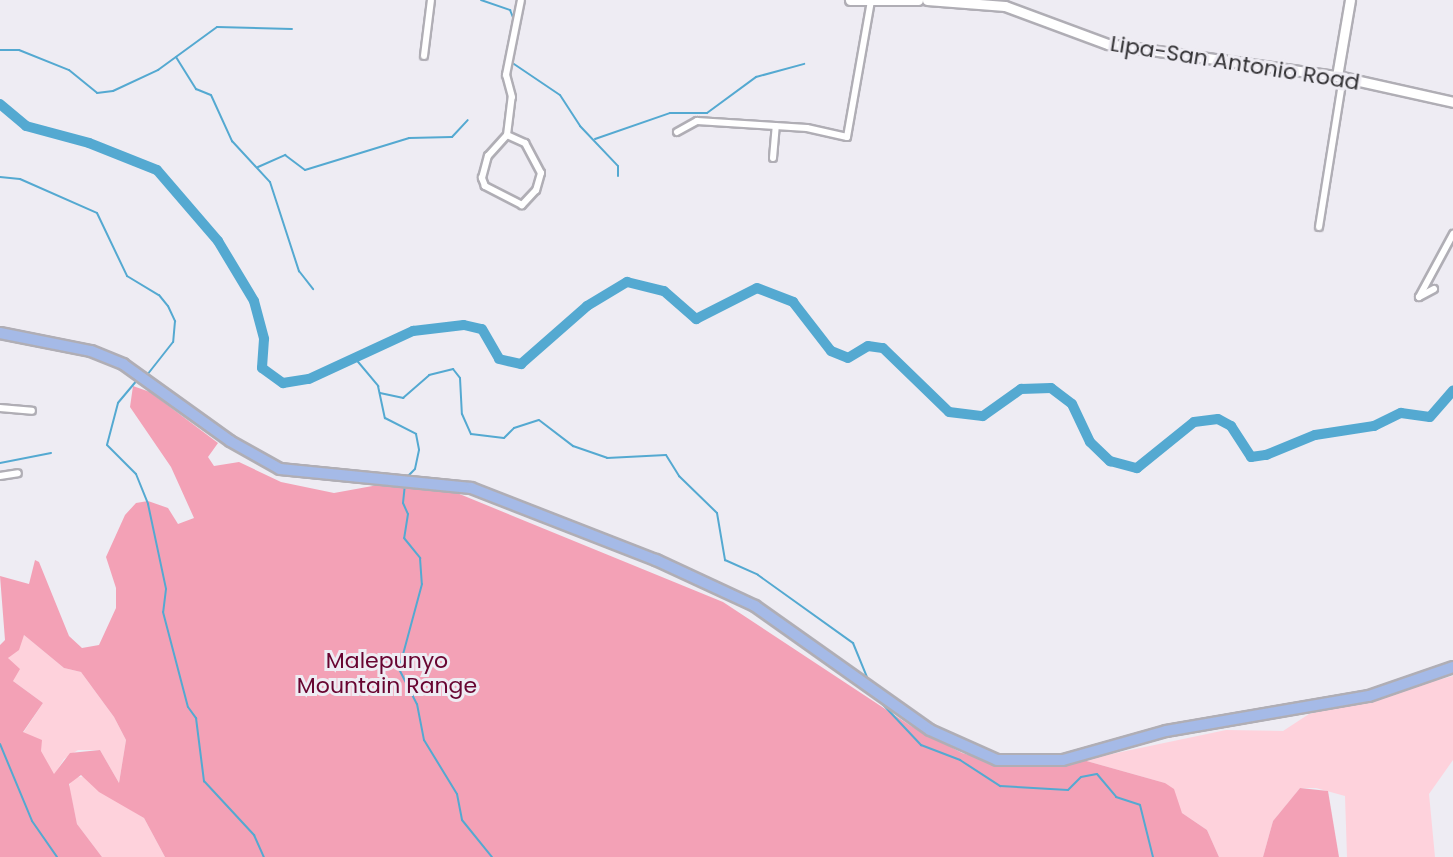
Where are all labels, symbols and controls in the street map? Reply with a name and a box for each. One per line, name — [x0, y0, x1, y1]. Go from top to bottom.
street label: Lipa-San Antonio Road — [1108, 30, 1362, 96]
park label: Malepunyo Mountain Range — [297, 647, 477, 698]

